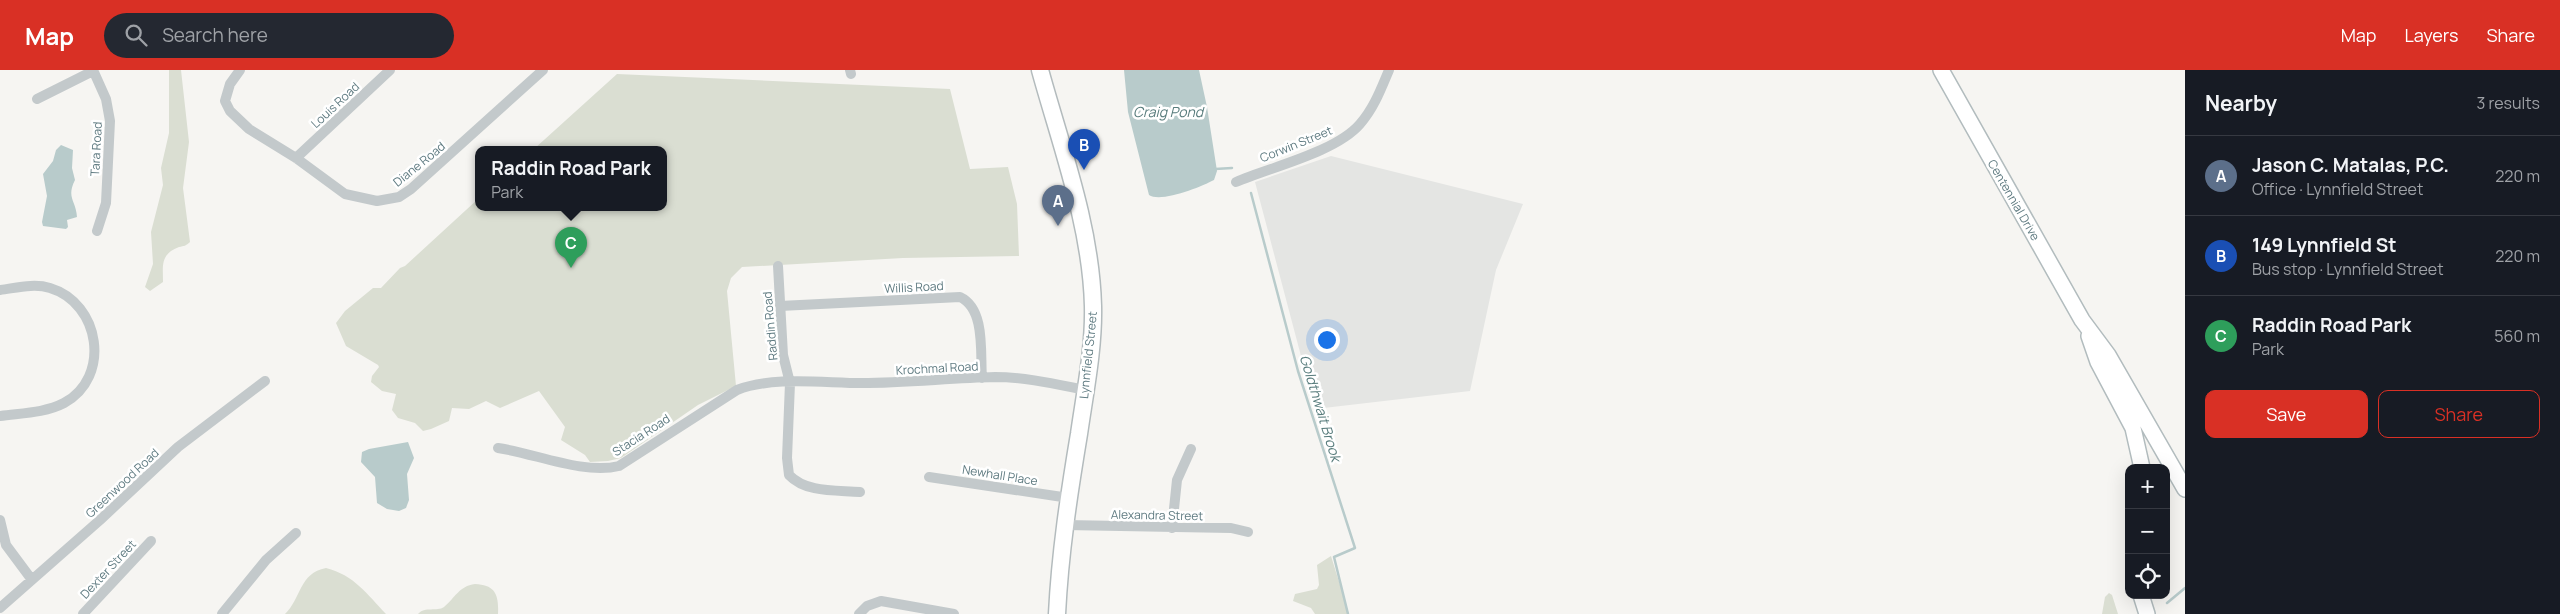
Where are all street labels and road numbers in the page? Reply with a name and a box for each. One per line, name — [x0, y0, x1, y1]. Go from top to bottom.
street label: Louis Road — [307, 78, 363, 132]
street label: Tara Road — [86, 121, 106, 177]
street label: Corwin Street — [1257, 122, 1335, 166]
street label: Diane Road — [389, 138, 449, 190]
street label: Centennial Drive — [1984, 156, 2044, 244]
street label: Willis Road — [884, 277, 944, 297]
street label: Raddin Road — [759, 291, 781, 361]
street label: Lynnfield Street — [1075, 310, 1101, 400]
street label: Krochmal Road — [895, 357, 979, 379]
street label: Stacia Road — [609, 410, 673, 460]
street label: Greenwood Road — [82, 444, 162, 522]
street label: Newhall Place — [961, 461, 1039, 489]
street label: Alexandra Street — [1111, 506, 1204, 524]
street label: Dexter Street — [76, 536, 140, 602]

